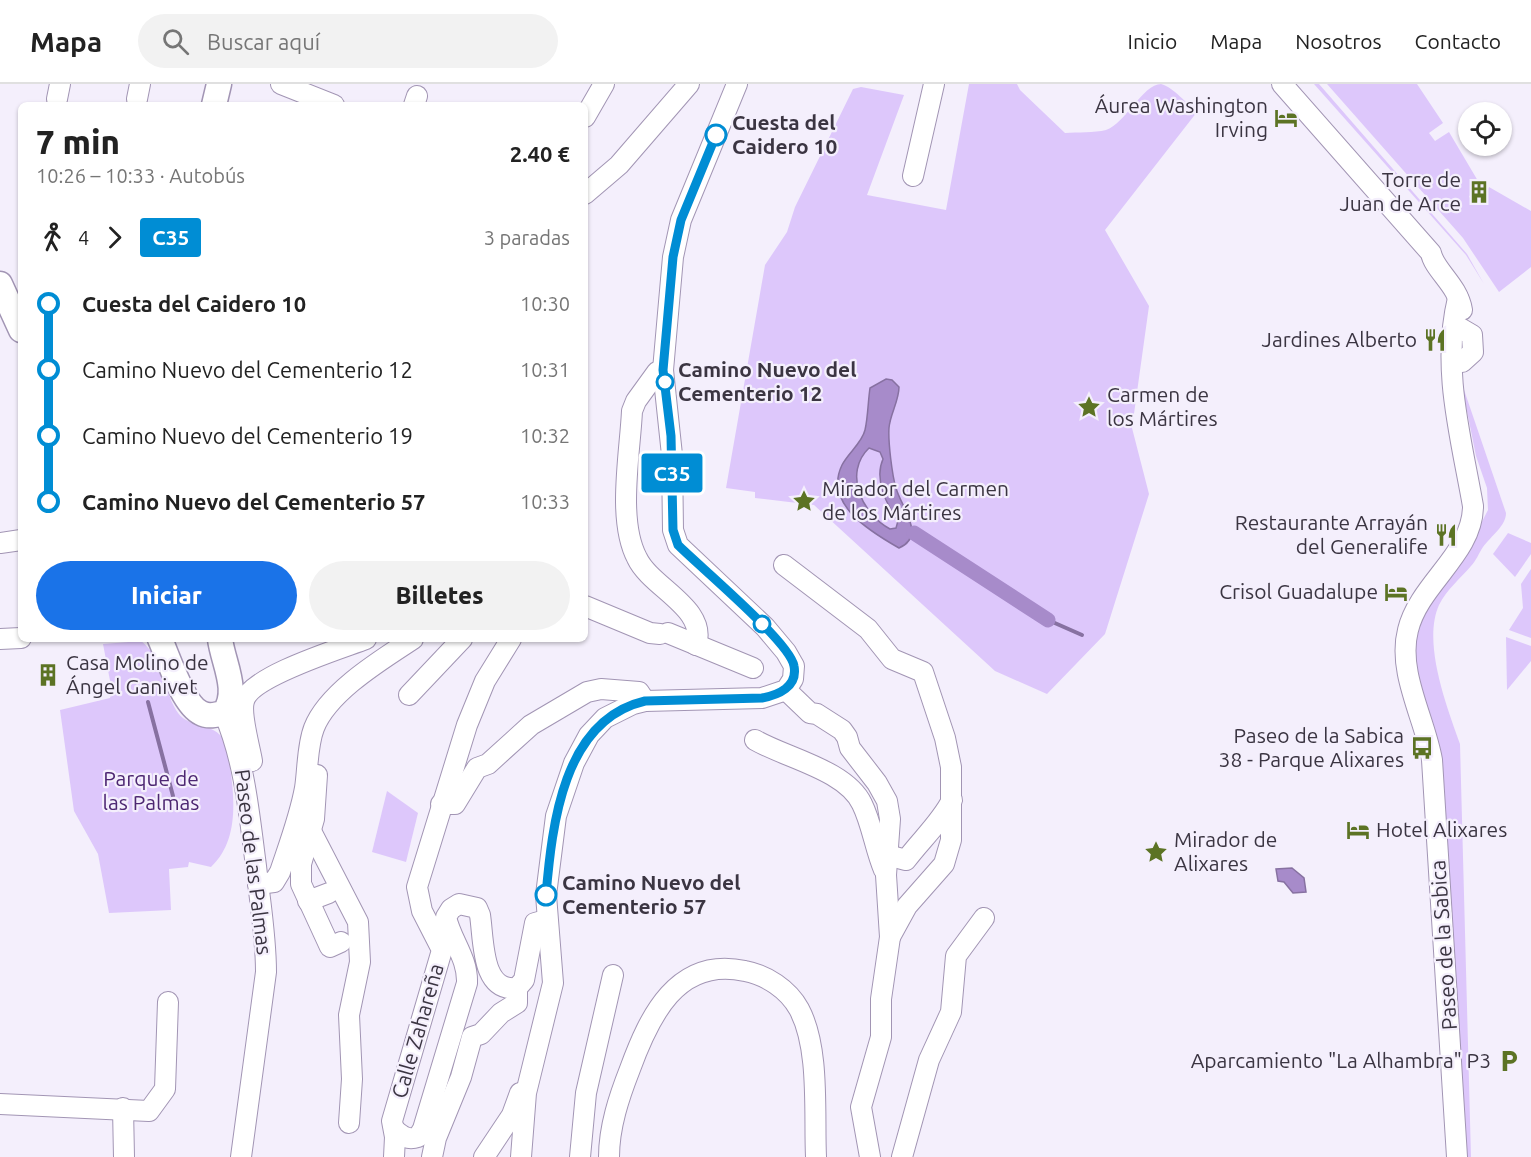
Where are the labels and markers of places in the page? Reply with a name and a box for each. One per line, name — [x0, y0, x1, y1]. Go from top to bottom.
place label: Áurea Washington Irving — [1095, 93, 1268, 141]
hotel icon: Áurea Washington Irving — [1273, 105, 1299, 131]
place label: Cuesta del Caidero 10 — [732, 110, 837, 158]
marker: Cuesta del Caidero 10 — [705, 124, 727, 146]
place label: Torre de Juan de Arce — [1340, 167, 1461, 215]
building icon: Torre de Juan de Arce — [1466, 179, 1492, 205]
place label: Jardines Alberto — [1262, 327, 1417, 351]
restaurant icon: Jardines Alberto — [1422, 327, 1448, 353]
place label: Camino Nuevo del Cementerio 12 — [678, 357, 857, 405]
marker: Camino Nuevo del Cementerio 12 — [656, 373, 674, 391]
place label: Carmen de los Mártires — [1107, 382, 1218, 430]
place icon: Carmen de los Mártires — [1076, 394, 1102, 420]
place label: Mirador del Carmen de los Mártires — [822, 476, 1009, 524]
place icon: Mirador del Carmen de los Mártires — [791, 488, 817, 514]
place label: Restaurante Arrayán del Generalife — [1235, 510, 1428, 558]
restaurant icon: Restaurante Arrayán del Generalife — [1433, 522, 1459, 548]
place label: Crisol Guadalupe — [1219, 579, 1378, 603]
hotel icon: Crisol Guadalupe — [1383, 579, 1409, 605]
unlabelled marker — [753, 615, 771, 633]
place label: Casa Molino de Ángel Ganivet — [66, 650, 209, 698]
building icon: Casa Molino de Ángel Ganivet — [35, 662, 61, 688]
place label: Paseo de la Sabica 38 - Parque Alixares — [1219, 723, 1404, 771]
bus stop icon: Paseo de la Sabica 38 - Parque Alixares — [1409, 735, 1435, 761]
hotel icon: Hotel Alixares — [1345, 817, 1371, 843]
place label: Hotel Alixares — [1376, 817, 1507, 841]
place label: Mirador de Alixares — [1174, 827, 1277, 875]
place icon: Mirador de Alixares — [1143, 839, 1169, 865]
place label: Camino Nuevo del Cementerio 57 — [562, 870, 741, 918]
marker: Camino Nuevo del Cementerio 57 — [535, 884, 557, 906]
place label: Aparcamiento "La Alhambra" P3 — [1191, 1048, 1491, 1072]
parking icon: Aparcamiento "La Alhambra" P3 — [1496, 1048, 1522, 1074]

